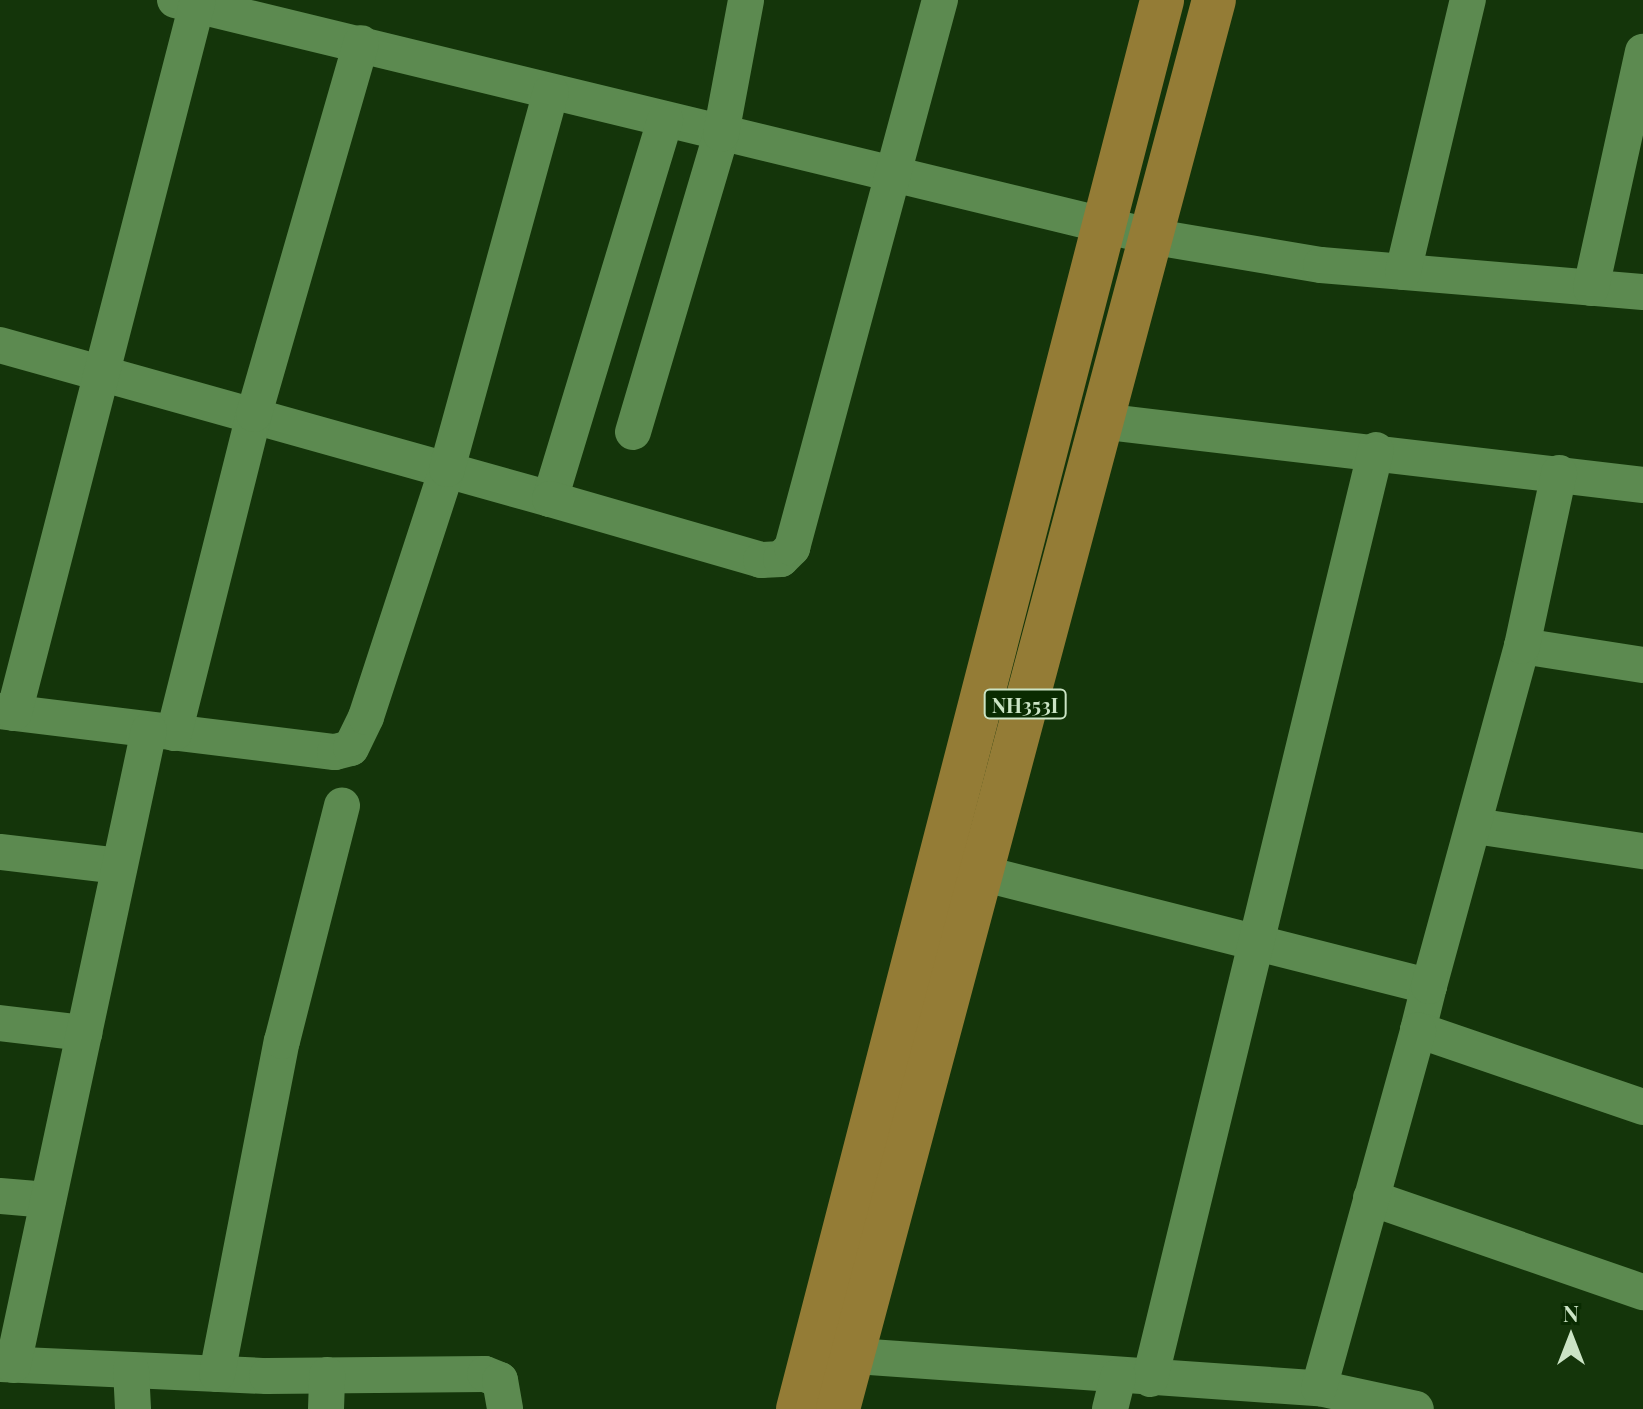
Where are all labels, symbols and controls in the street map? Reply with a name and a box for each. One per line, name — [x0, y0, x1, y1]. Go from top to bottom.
road number: NH353I — [983, 688, 1067, 720]
north arrow — [1531, 1297, 1611, 1377]
text: N — [1563, 1298, 1579, 1328]

